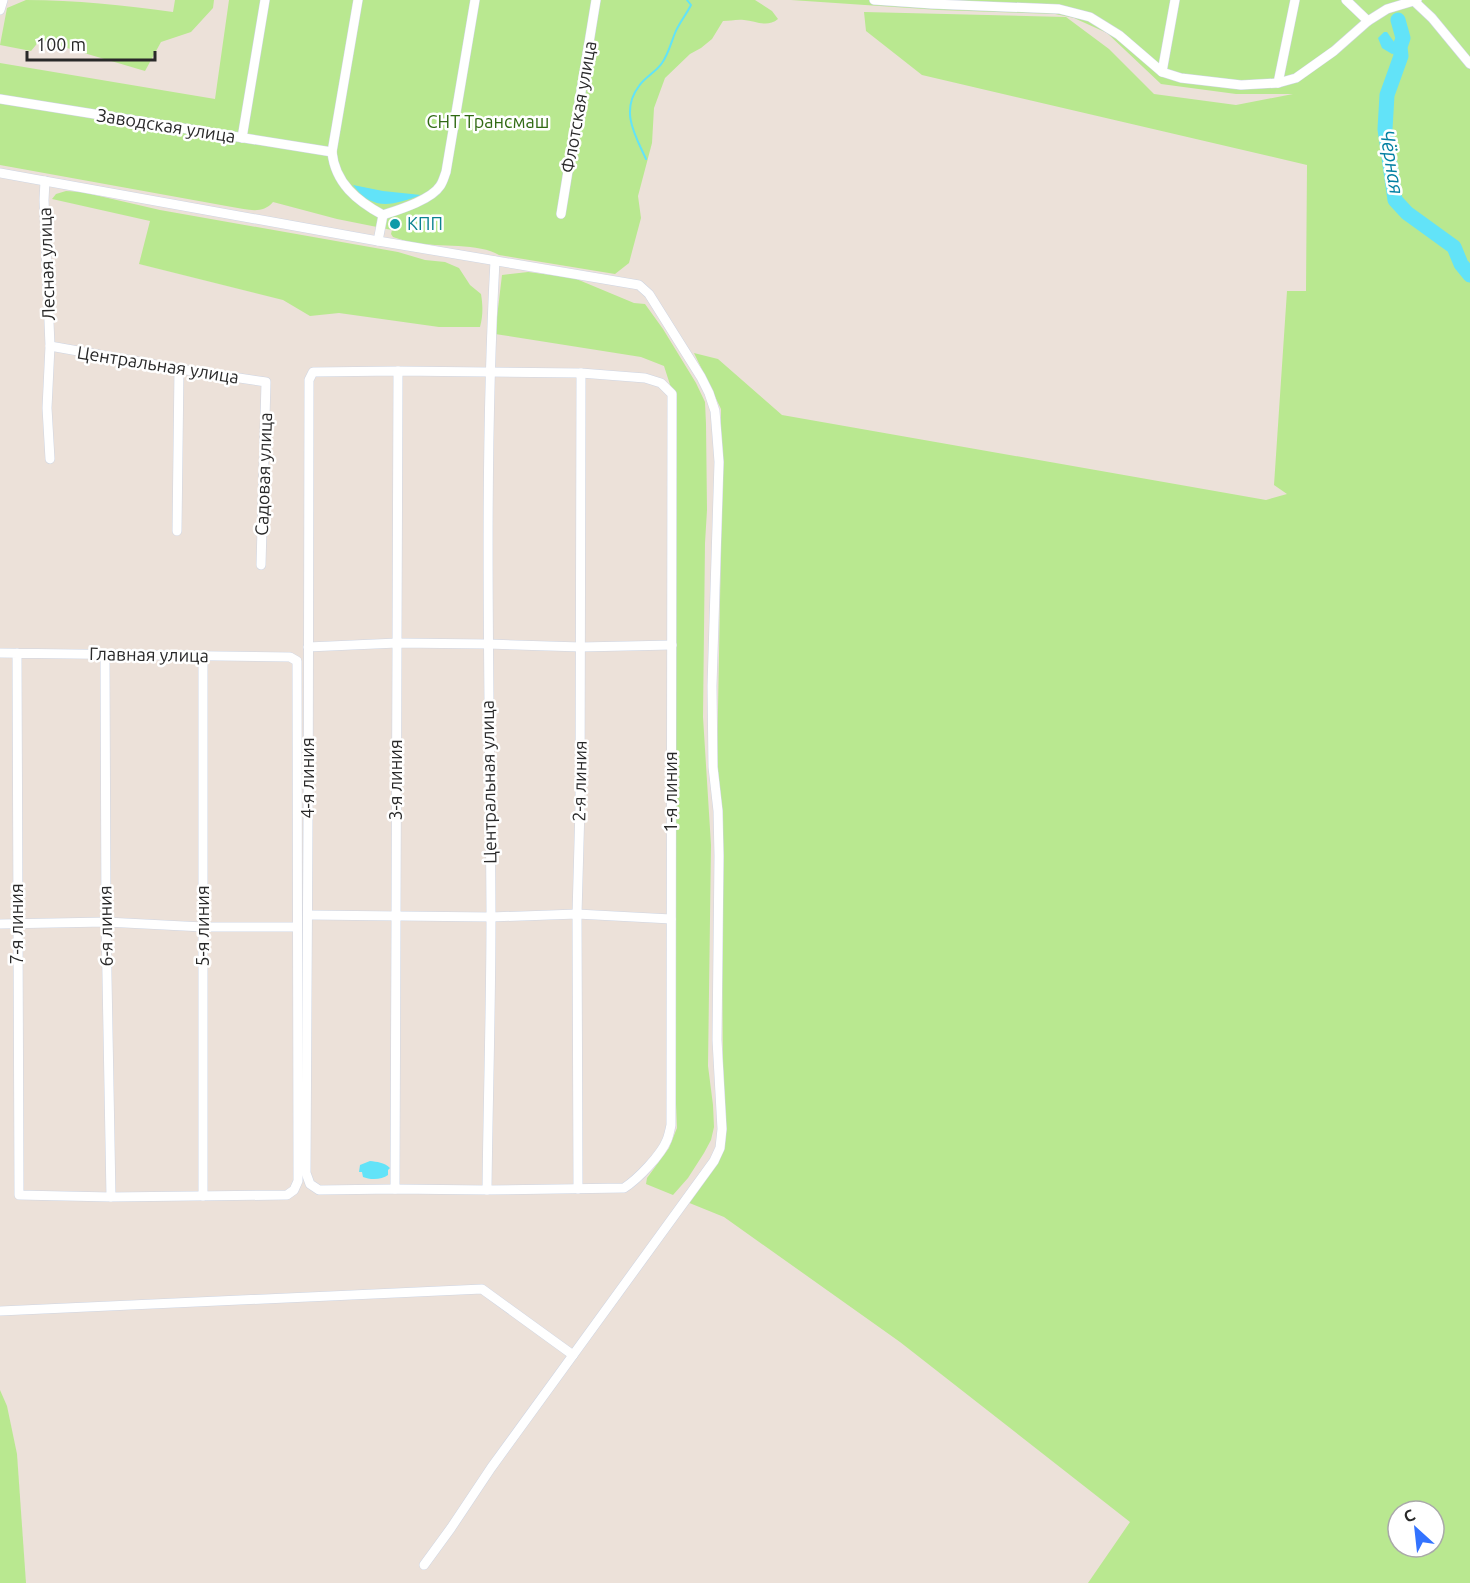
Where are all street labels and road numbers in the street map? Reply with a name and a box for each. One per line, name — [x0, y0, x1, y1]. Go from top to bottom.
street label: Флотская улица — [557, 39, 599, 175]
street label: Заводская улица — [95, 104, 237, 146]
street label: Лесная улица — [34, 207, 58, 321]
street label: Центральная улица — [76, 341, 241, 387]
street label: Садовая улица — [251, 412, 275, 536]
street label: Главная улица — [89, 643, 209, 665]
street label: Центральная улица — [477, 700, 499, 864]
street label: 4-я линия — [297, 737, 317, 819]
street label: 3-я линия — [385, 739, 405, 821]
street label: 2-я линия — [568, 740, 590, 822]
street label: 1-я линия — [660, 751, 680, 833]
street label: 7-я линия — [6, 883, 26, 965]
street label: 6-я линия — [94, 885, 116, 967]
street label: 5-я линия — [192, 885, 212, 967]

